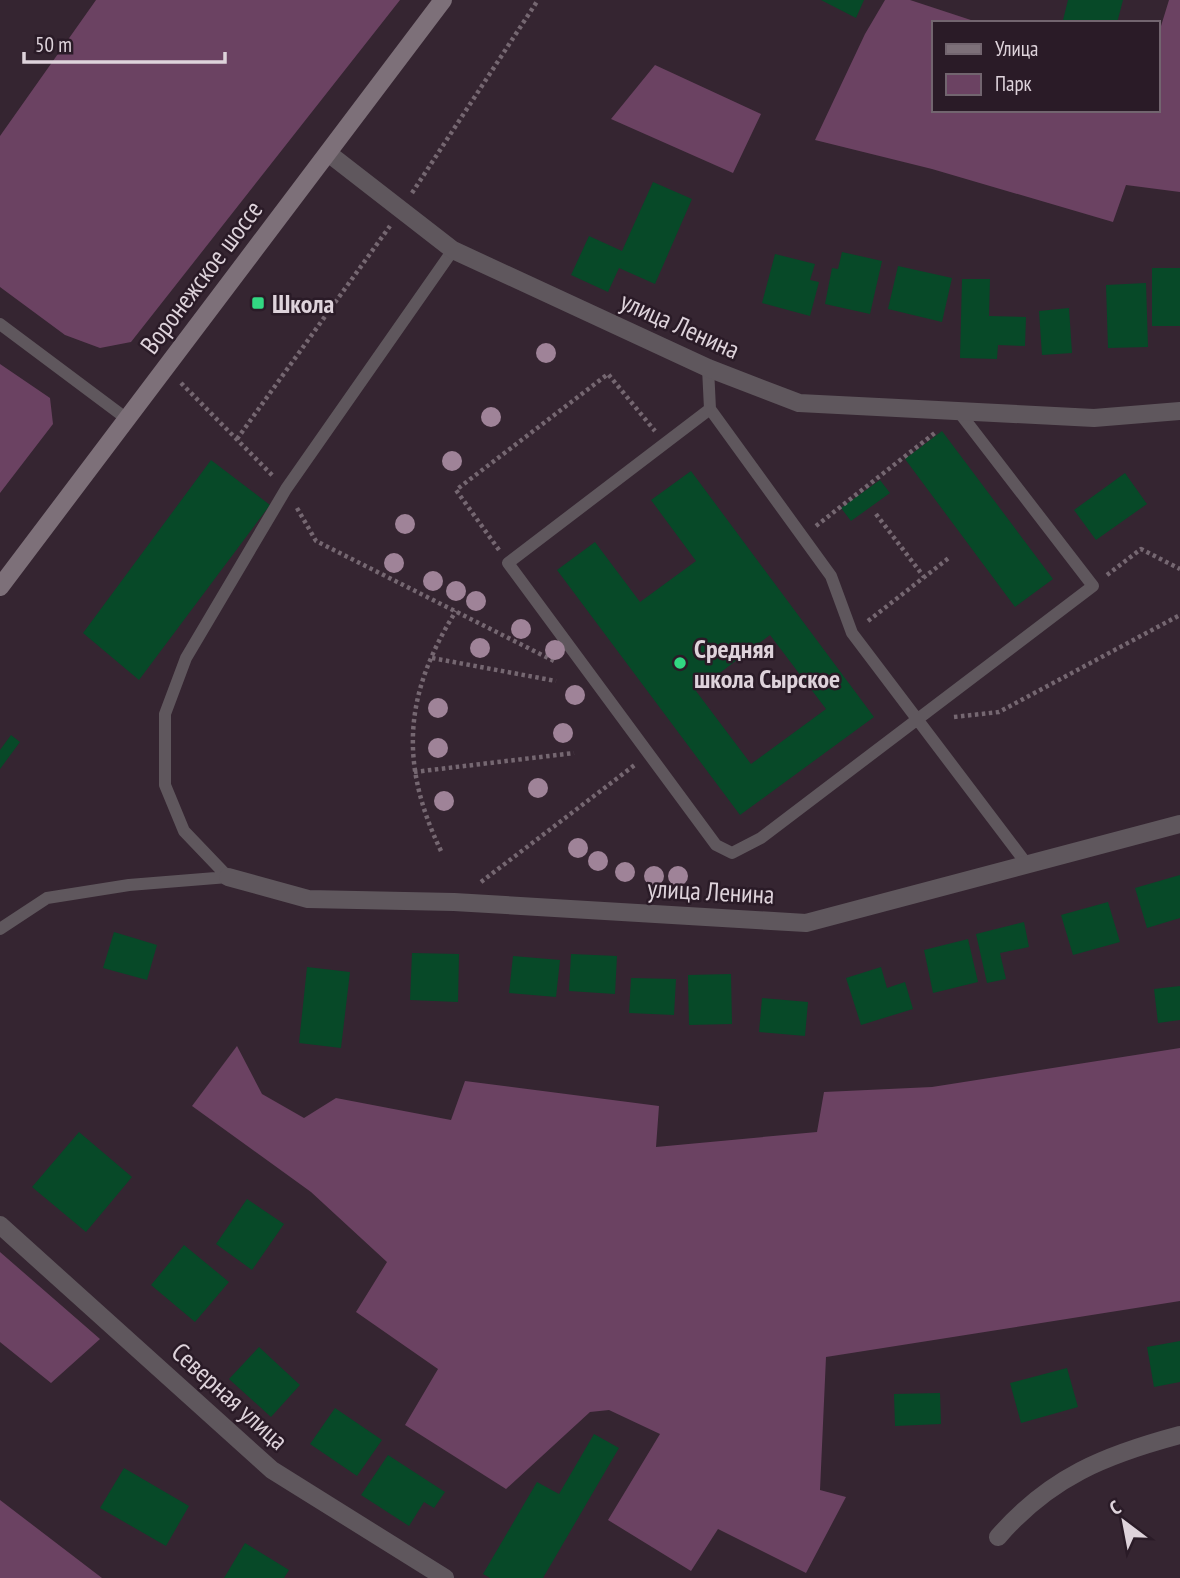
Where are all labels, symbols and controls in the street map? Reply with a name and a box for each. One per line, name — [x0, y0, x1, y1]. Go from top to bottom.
scale bar — [24, 21, 226, 65]
legend — [932, 21, 1159, 112]
text: 50 m — [35, 31, 72, 58]
text: Улица — [995, 35, 1038, 62]
text: Парк — [995, 70, 1032, 97]
street label: Воронежское шоссе — [133, 194, 269, 360]
street label: улица Ленина — [615, 284, 745, 366]
place label: Школа — [272, 287, 334, 320]
marker: Школа — [250, 295, 266, 311]
place label: Средняя школа Сырское — [694, 632, 840, 695]
marker: Средняя школа Сырское — [672, 655, 688, 671]
street label: улица Ленина — [647, 871, 775, 911]
street label: Северная улица — [165, 1335, 295, 1457]
north arrow — [1089, 1487, 1159, 1557]
text: С — [1105, 1495, 1125, 1520]

